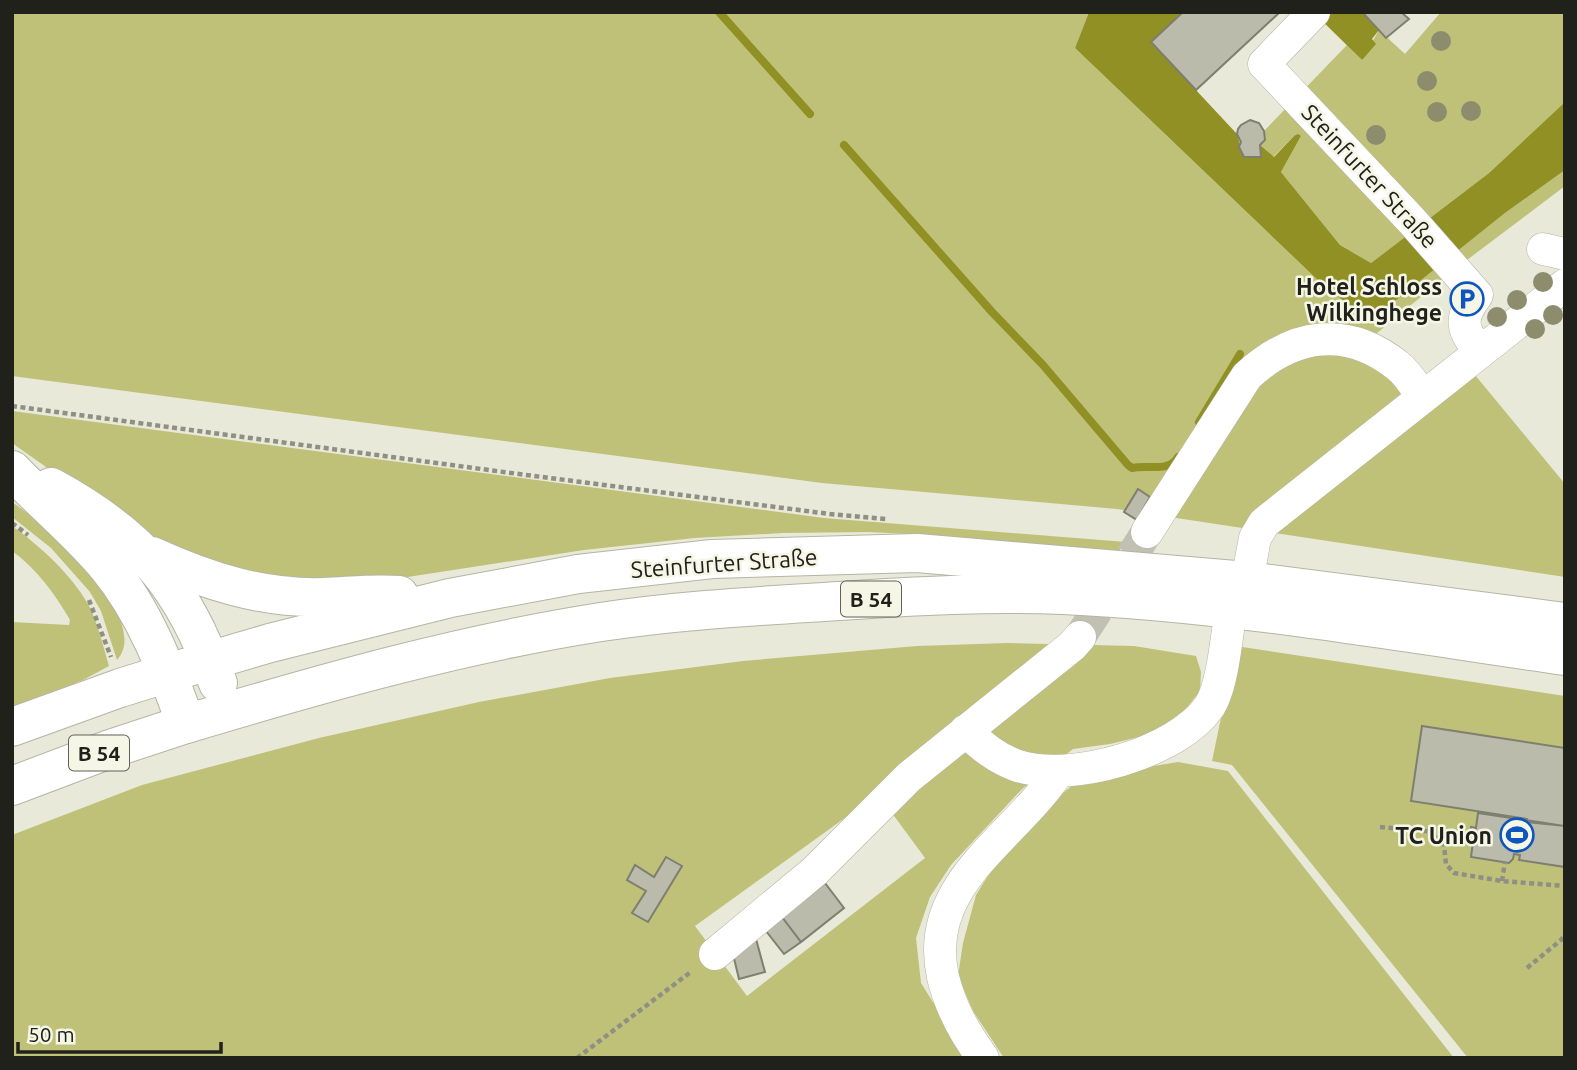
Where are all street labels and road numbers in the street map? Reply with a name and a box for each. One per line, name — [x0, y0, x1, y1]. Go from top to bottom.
street label: Steinfurter Straße — [1297, 99, 1443, 253]
street label: Steinfurter Straße — [630, 544, 818, 582]
road number: B 54 — [841, 582, 901, 616]
road number: B 54 — [69, 736, 129, 770]

